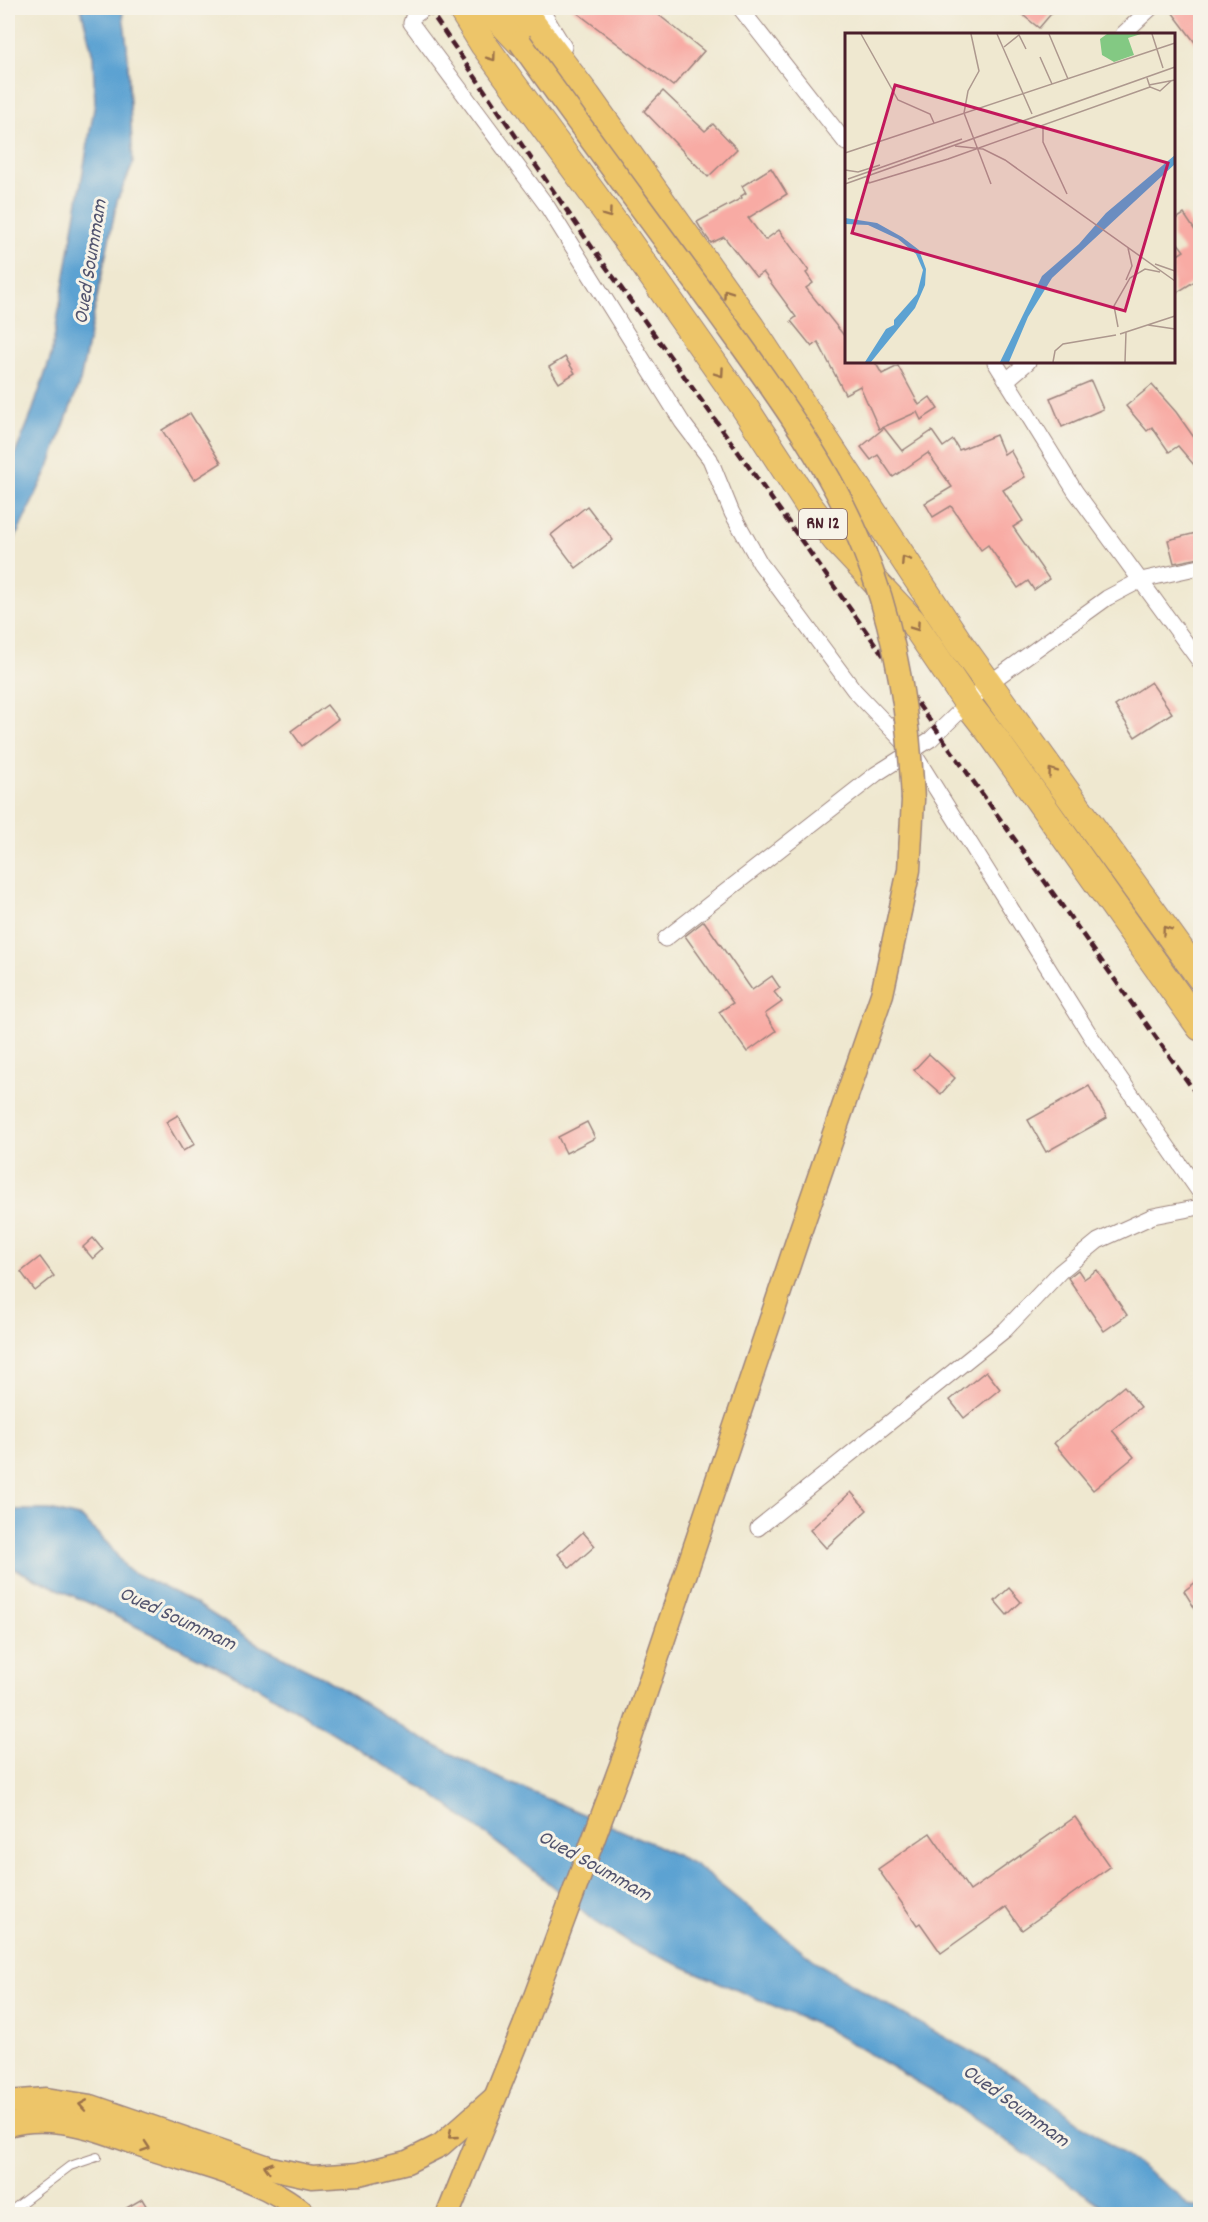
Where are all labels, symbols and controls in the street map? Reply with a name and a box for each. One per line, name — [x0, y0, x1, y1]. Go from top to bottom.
inset map — [845, 33, 1175, 363]
one-way arrow — [485, 50, 496, 61]
water label: Oued Soummam — [67, 197, 117, 326]
one-way arrow — [601, 207, 612, 218]
one-way arrow — [723, 288, 734, 299]
one-way arrow — [713, 367, 724, 378]
road number: RN 12 — [799, 509, 847, 539]
one-way arrow — [901, 556, 912, 567]
one-way arrow — [908, 620, 919, 631]
one-way arrow — [1048, 768, 1059, 779]
one-way arrow — [1162, 925, 1173, 936]
water label: Oued Soummam — [114, 1580, 241, 1660]
water label: Oued Soummam — [532, 1823, 657, 1911]
water label: Oued Soummam — [955, 2058, 1075, 2156]
one-way arrow — [79, 2099, 89, 2112]
one-way arrow — [449, 2128, 459, 2139]
one-way arrow — [140, 2139, 151, 2152]
one-way arrow — [263, 2162, 274, 2174]

